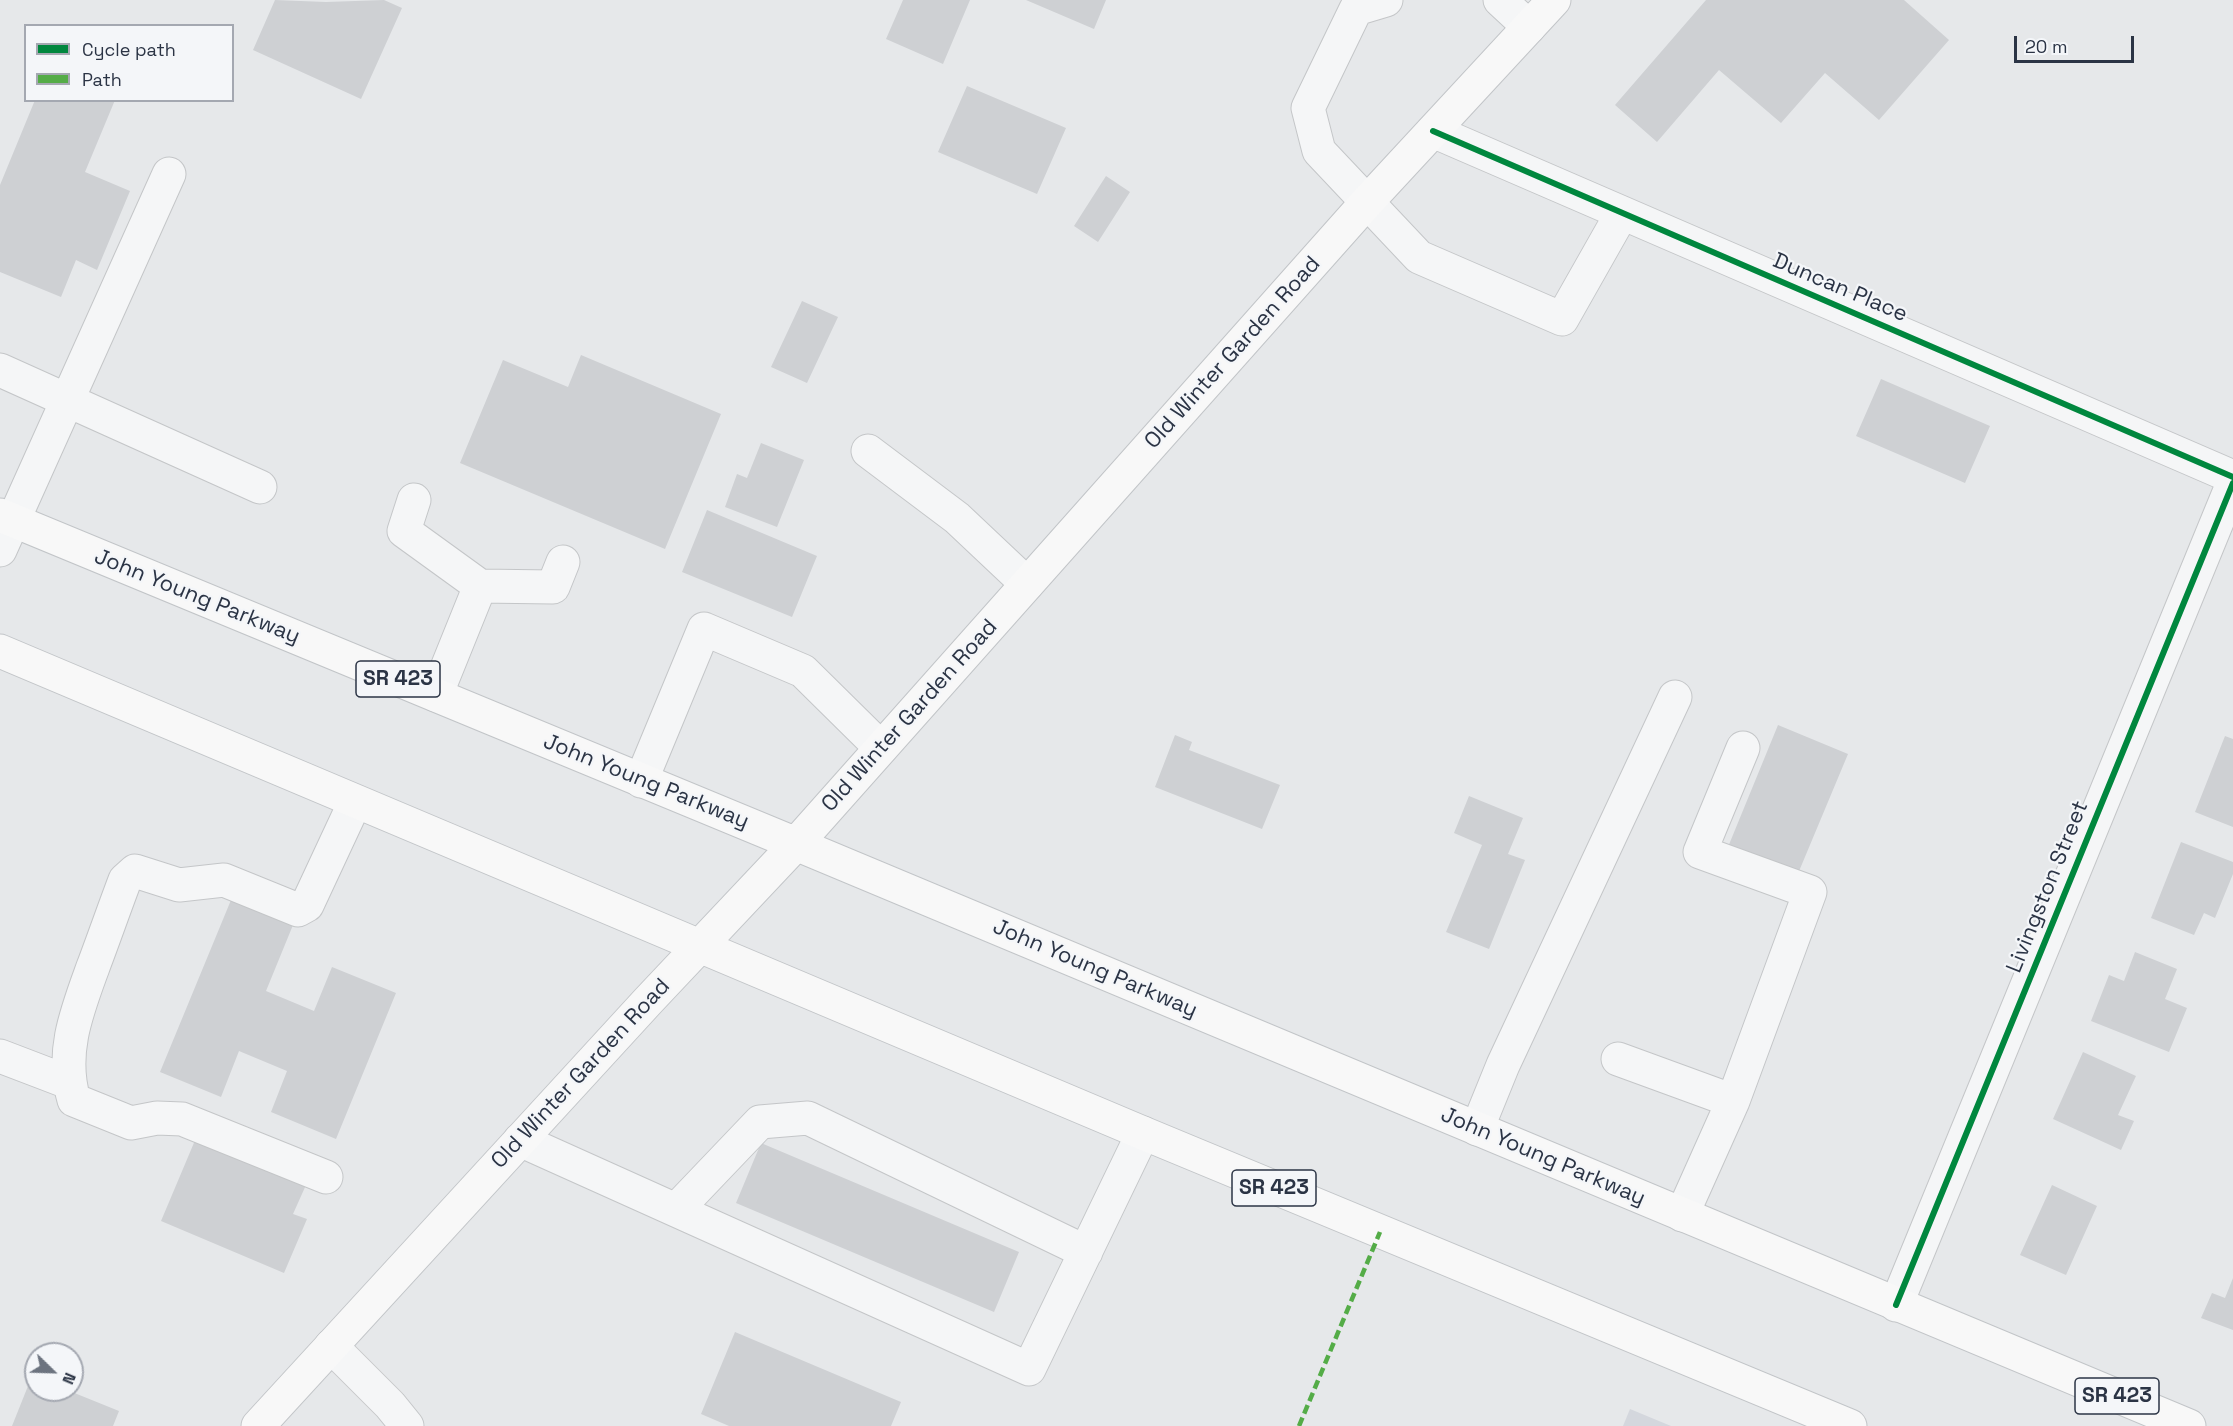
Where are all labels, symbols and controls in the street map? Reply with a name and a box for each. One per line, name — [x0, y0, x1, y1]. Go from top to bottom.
legend — [24, 24, 234, 102]
scale bar — [2017, 24, 2137, 62]
text: 20 m — [2025, 35, 2068, 58]
text: Cycle path — [82, 38, 176, 61]
text: Path — [82, 68, 122, 91]
street label: Duncan Place — [1769, 248, 1911, 328]
street label: Old Winter Garden Road — [1140, 251, 1326, 455]
street label: John Young Parkway — [90, 544, 304, 650]
street label: Old Winter Garden Road — [817, 614, 1003, 818]
road number: SR 423 — [356, 661, 440, 697]
street label: John Young Parkway — [539, 729, 753, 835]
street label: Livingston Street — [2001, 797, 2095, 977]
street label: John Young Parkway — [989, 914, 1201, 1024]
street label: Old Winter Garden Road — [486, 974, 676, 1174]
street label: John Young Parkway — [1437, 1102, 1649, 1212]
road number: SR 423 — [1232, 1170, 1316, 1206]
north arrow — [24, 1342, 84, 1402]
text: N — [57, 1369, 81, 1387]
road number: SR 423 — [2075, 1378, 2159, 1414]

